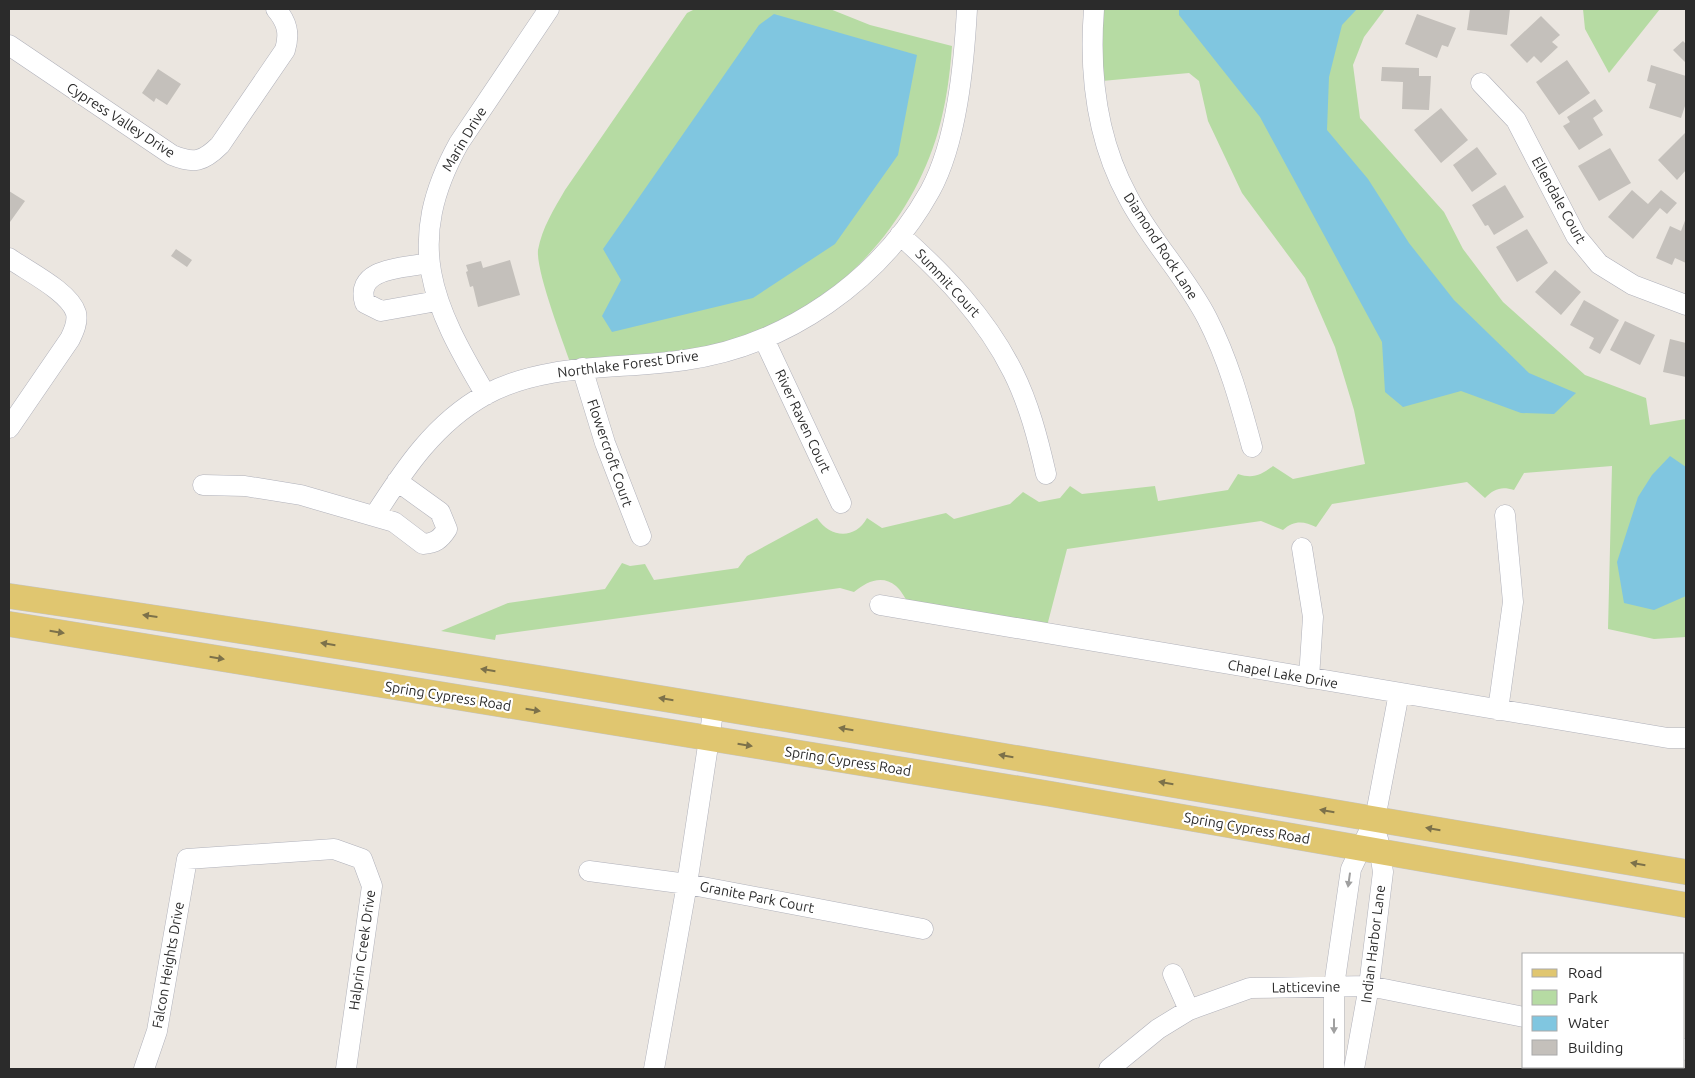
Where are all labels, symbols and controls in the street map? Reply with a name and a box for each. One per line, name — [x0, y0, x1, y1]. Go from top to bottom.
street label: Cypress Valley Drive — [64, 79, 178, 161]
street label: Marin Drive — [439, 104, 489, 174]
street label: Ellendale Court — [1529, 154, 1590, 246]
street label: Diamond Rock Lane — [1121, 190, 1201, 302]
street label: Summit Court — [912, 246, 984, 321]
street label: Northlake Forest Drive — [557, 347, 699, 381]
street label: River Raven Court — [772, 367, 834, 476]
street label: Flowercroft Court — [584, 397, 636, 509]
one-way arrow — [141, 612, 157, 620]
one-way arrow — [49, 628, 65, 636]
one-way arrow — [319, 640, 335, 648]
one-way arrow — [210, 654, 226, 662]
street label: Chapel Lake Drive — [1227, 656, 1339, 692]
one-way arrow — [480, 666, 496, 674]
street label: Spring Cypress Road — [384, 678, 512, 714]
one-way arrow — [657, 694, 673, 702]
one-way arrow — [525, 706, 541, 714]
one-way arrow — [838, 724, 854, 732]
one-way arrow — [738, 741, 754, 749]
street label: Spring Cypress Road — [784, 743, 912, 779]
one-way arrow — [998, 751, 1014, 759]
one-way arrow — [1158, 779, 1174, 787]
one-way arrow — [1318, 807, 1334, 815]
street label: Spring Cypress Road — [1183, 809, 1311, 847]
one-way arrow — [1425, 825, 1441, 833]
one-way arrow — [1630, 859, 1646, 867]
one-way arrow — [1345, 873, 1353, 889]
street label: Granite Park Court — [698, 878, 816, 916]
street label: Indian Harbor Lane — [1358, 884, 1388, 1004]
street label: Halprin Creek Drive — [346, 889, 378, 1011]
street label: Falcon Heights Drive — [149, 900, 187, 1030]
legend — [1522, 953, 1685, 1068]
text: Road — [1568, 964, 1603, 981]
street label: Latticevine — [1271, 978, 1341, 996]
text: Park — [1568, 989, 1598, 1006]
text: Water — [1568, 1014, 1609, 1031]
one-way arrow — [1330, 1019, 1338, 1035]
text: Building — [1568, 1039, 1623, 1056]

